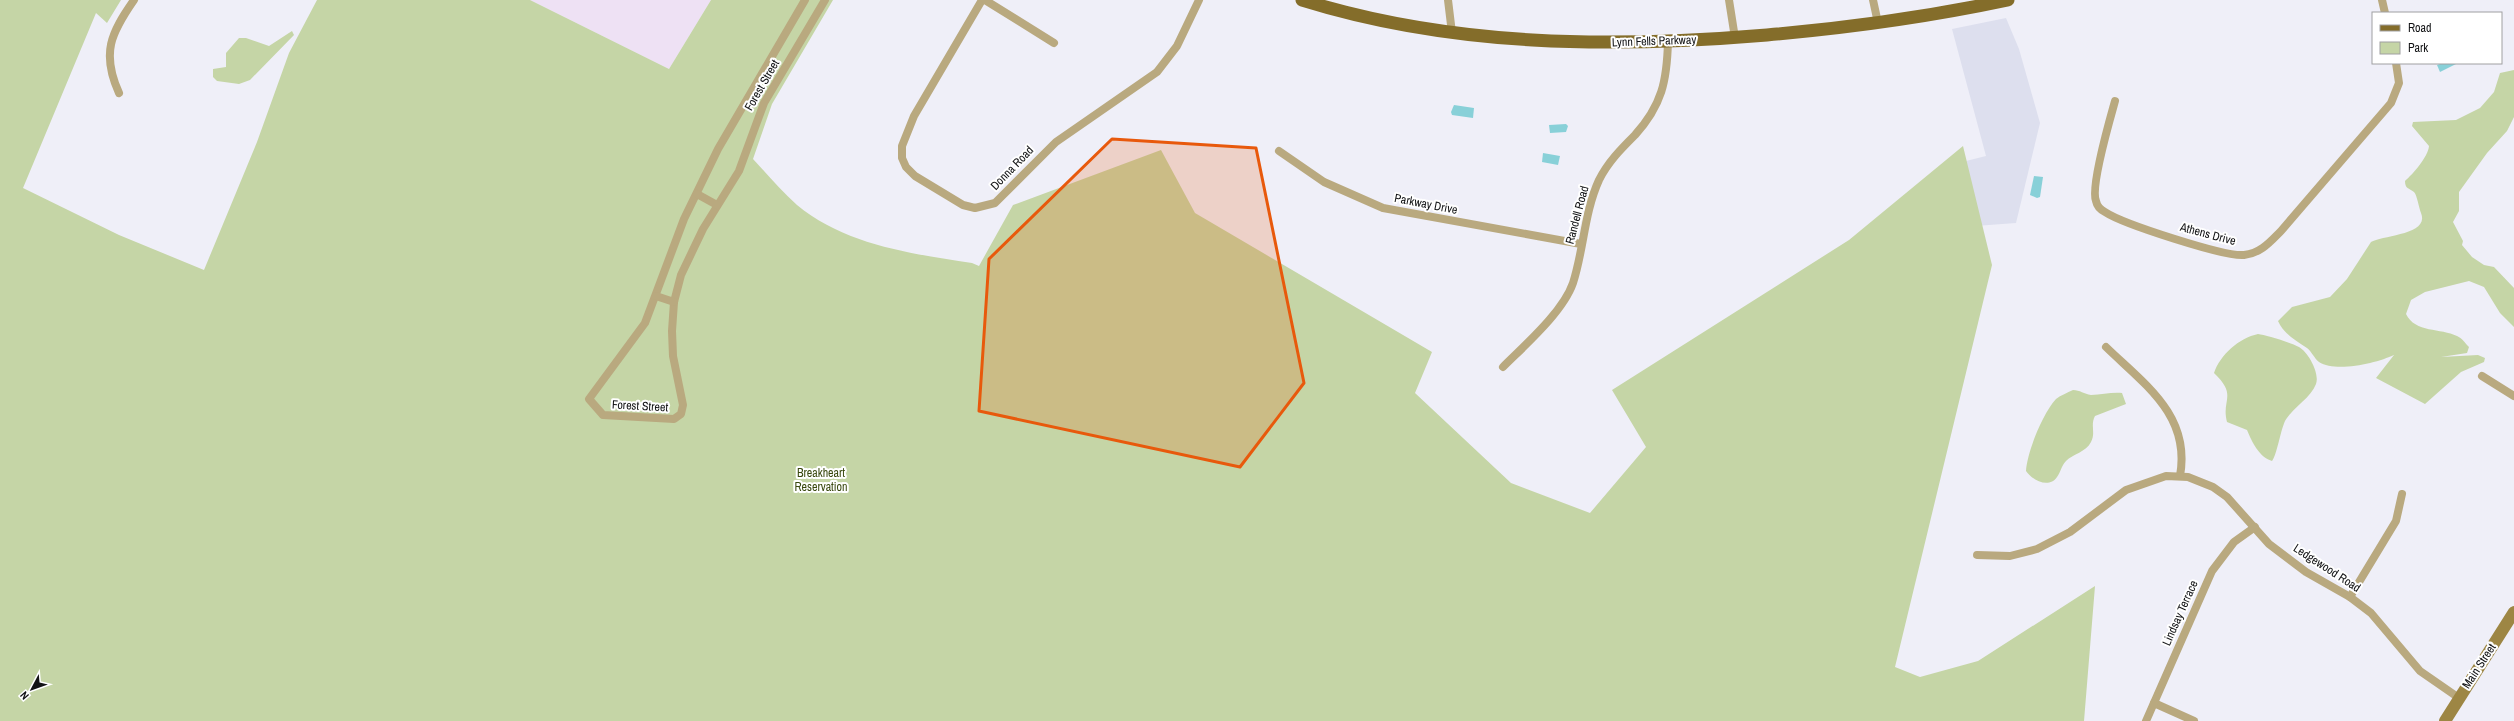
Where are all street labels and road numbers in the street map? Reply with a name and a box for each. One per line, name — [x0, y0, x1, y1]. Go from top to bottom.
street label: Lynn Fells Parkway — [1612, 32, 1697, 50]
street label: Forest Street — [741, 56, 783, 113]
street label: Donna Road — [987, 143, 1037, 193]
street label: Randell Road — [1562, 184, 1592, 246]
street label: Parkway Drive — [1393, 190, 1459, 218]
street label: Athens Drive — [2177, 219, 2238, 249]
street label: Forest Street — [611, 397, 669, 415]
street label: Ledgewood Road — [2290, 540, 2364, 596]
street label: Lindsay Terrace — [2158, 578, 2202, 648]
street label: Main Street — [2458, 640, 2500, 692]

